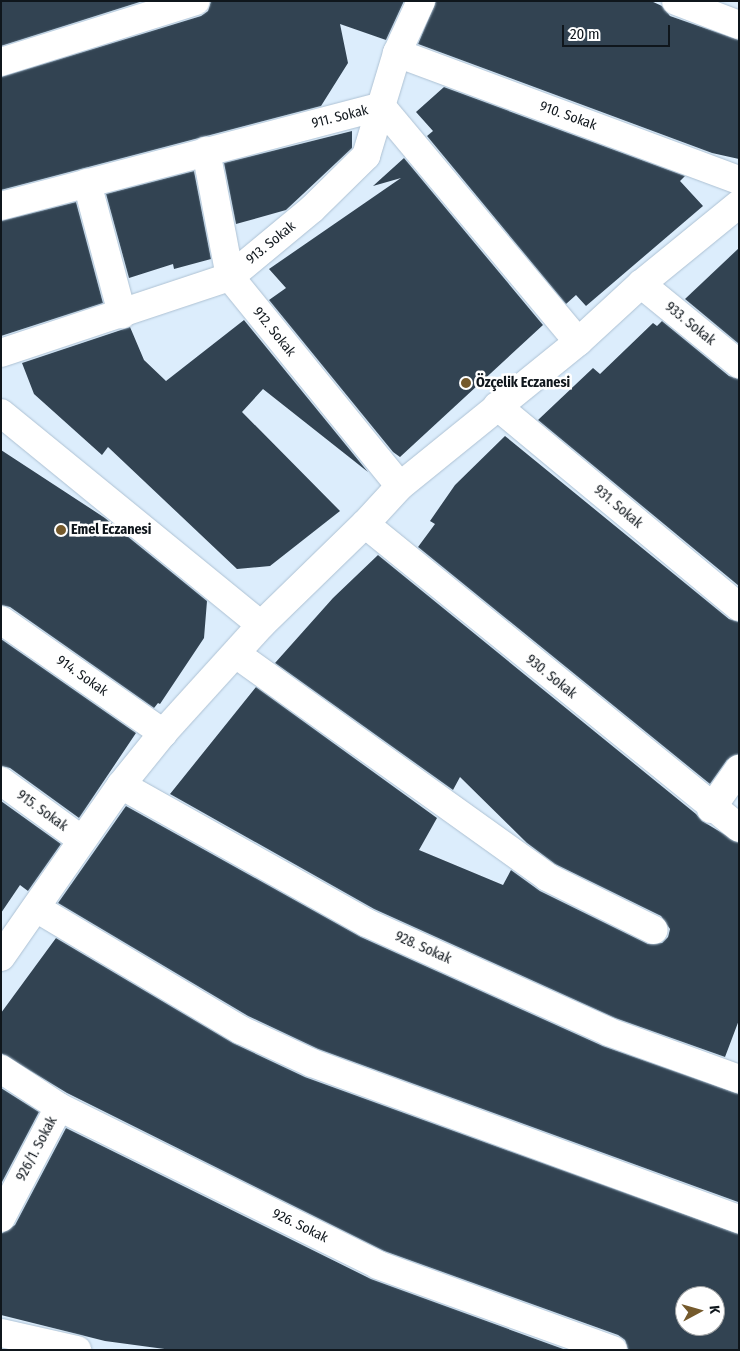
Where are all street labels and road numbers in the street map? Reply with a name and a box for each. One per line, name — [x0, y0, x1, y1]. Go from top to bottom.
street label: 910. Sokak — [537, 98, 599, 134]
street label: 911. Sokak — [310, 102, 370, 132]
street label: 913. Sokak — [243, 218, 299, 268]
street label: 933. Sokak — [662, 299, 718, 349]
street label: 912. Sokak — [249, 304, 299, 360]
street label: 931. Sokak — [590, 482, 646, 532]
street label: 930. Sokak — [522, 651, 580, 703]
street label: 914. Sokak — [53, 652, 111, 700]
street label: 915. Sokak — [13, 787, 71, 835]
street label: 928. Sokak — [392, 928, 454, 968]
street label: 926/1. Sokak — [13, 1114, 61, 1184]
street label: 926. Sokak — [269, 1205, 331, 1247]

